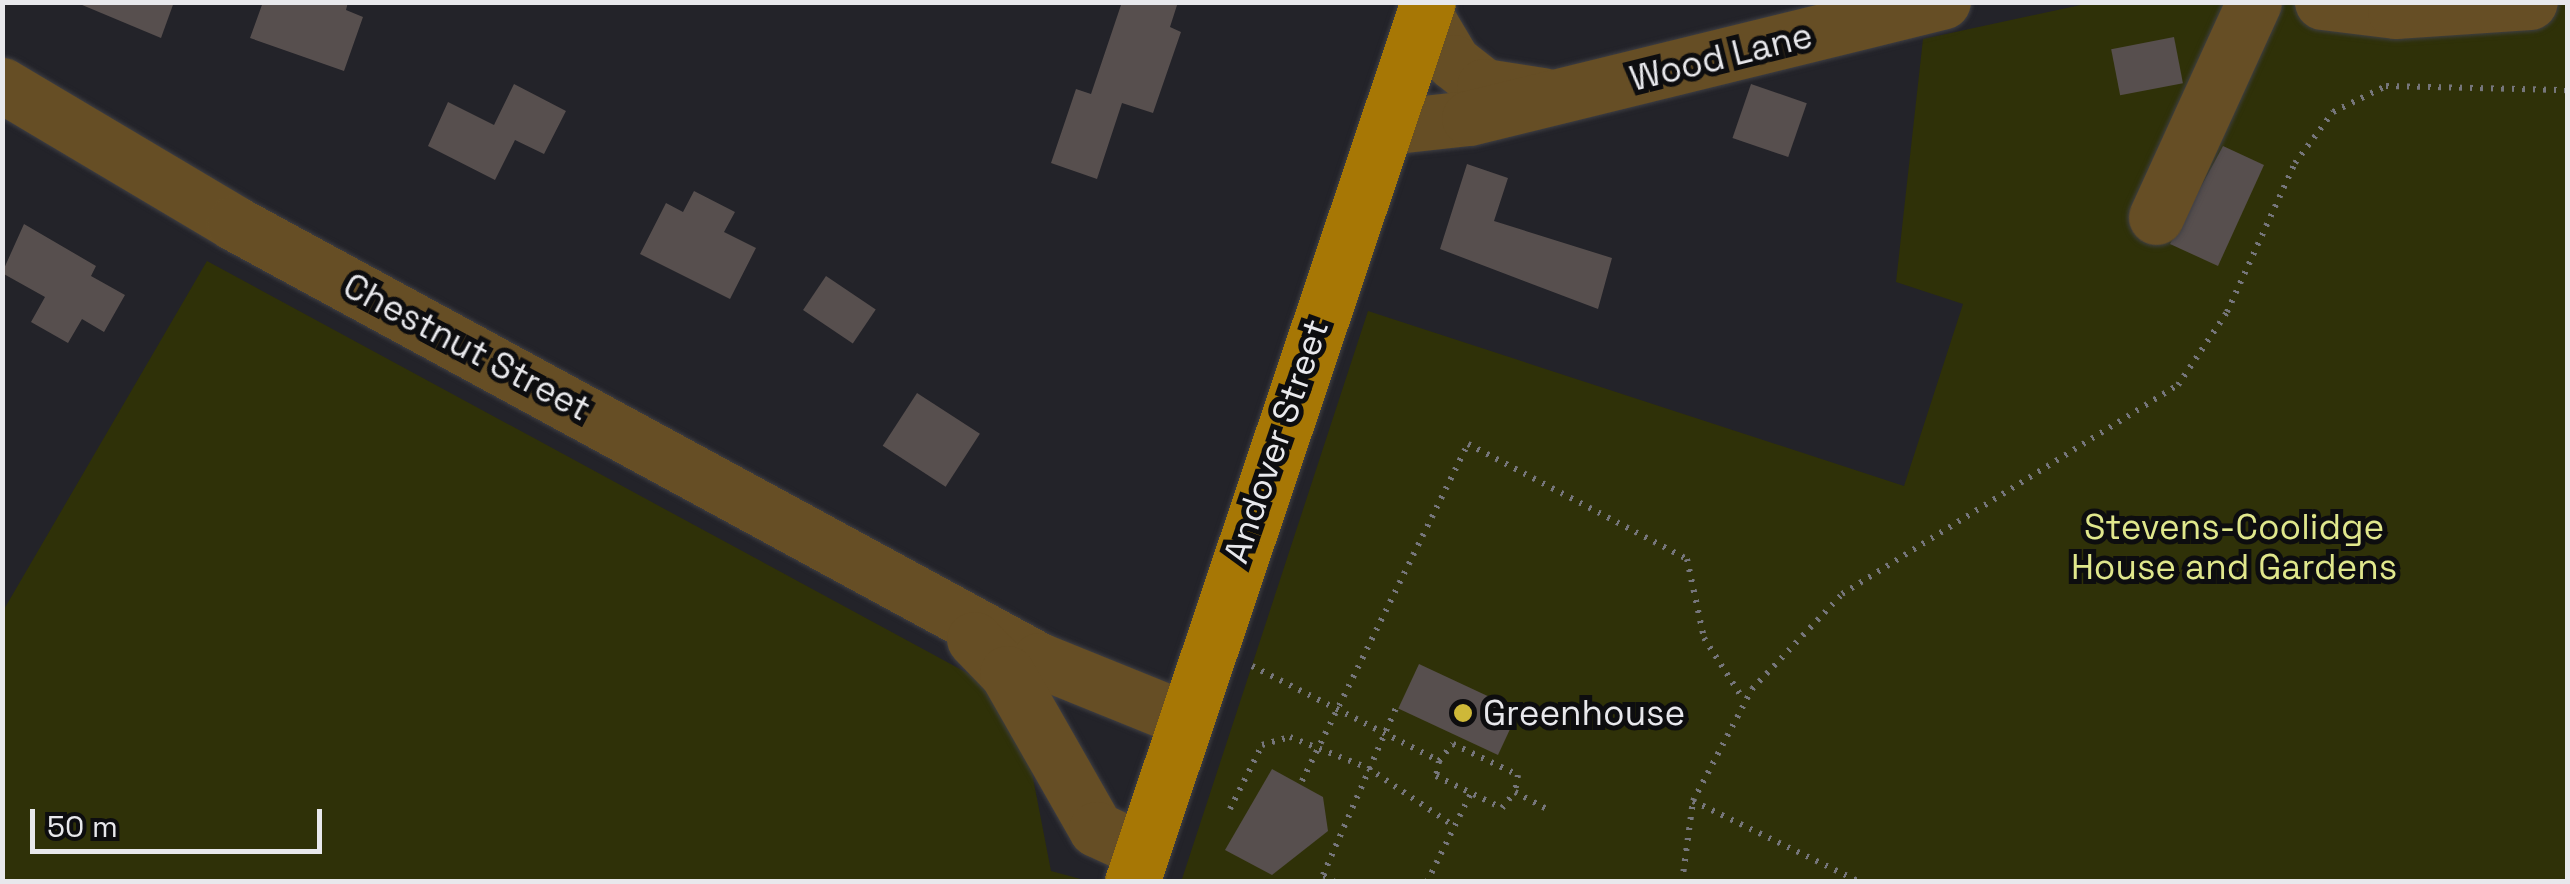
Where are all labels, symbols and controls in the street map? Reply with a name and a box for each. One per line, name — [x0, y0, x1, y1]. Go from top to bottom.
street label: Wood Lane — [1626, 14, 1816, 100]
street label: Chestnut Street — [336, 264, 598, 430]
street label: Andover Street — [1215, 314, 1337, 568]
park label: Stevens-Coolidge House and Gardens — [2071, 506, 2397, 588]
place label: Greenhouse — [1483, 692, 1685, 734]
marker: Greenhouse — [1452, 702, 1474, 724]
scale bar — [35, 789, 328, 851]
text: 50 m — [47, 807, 118, 846]

